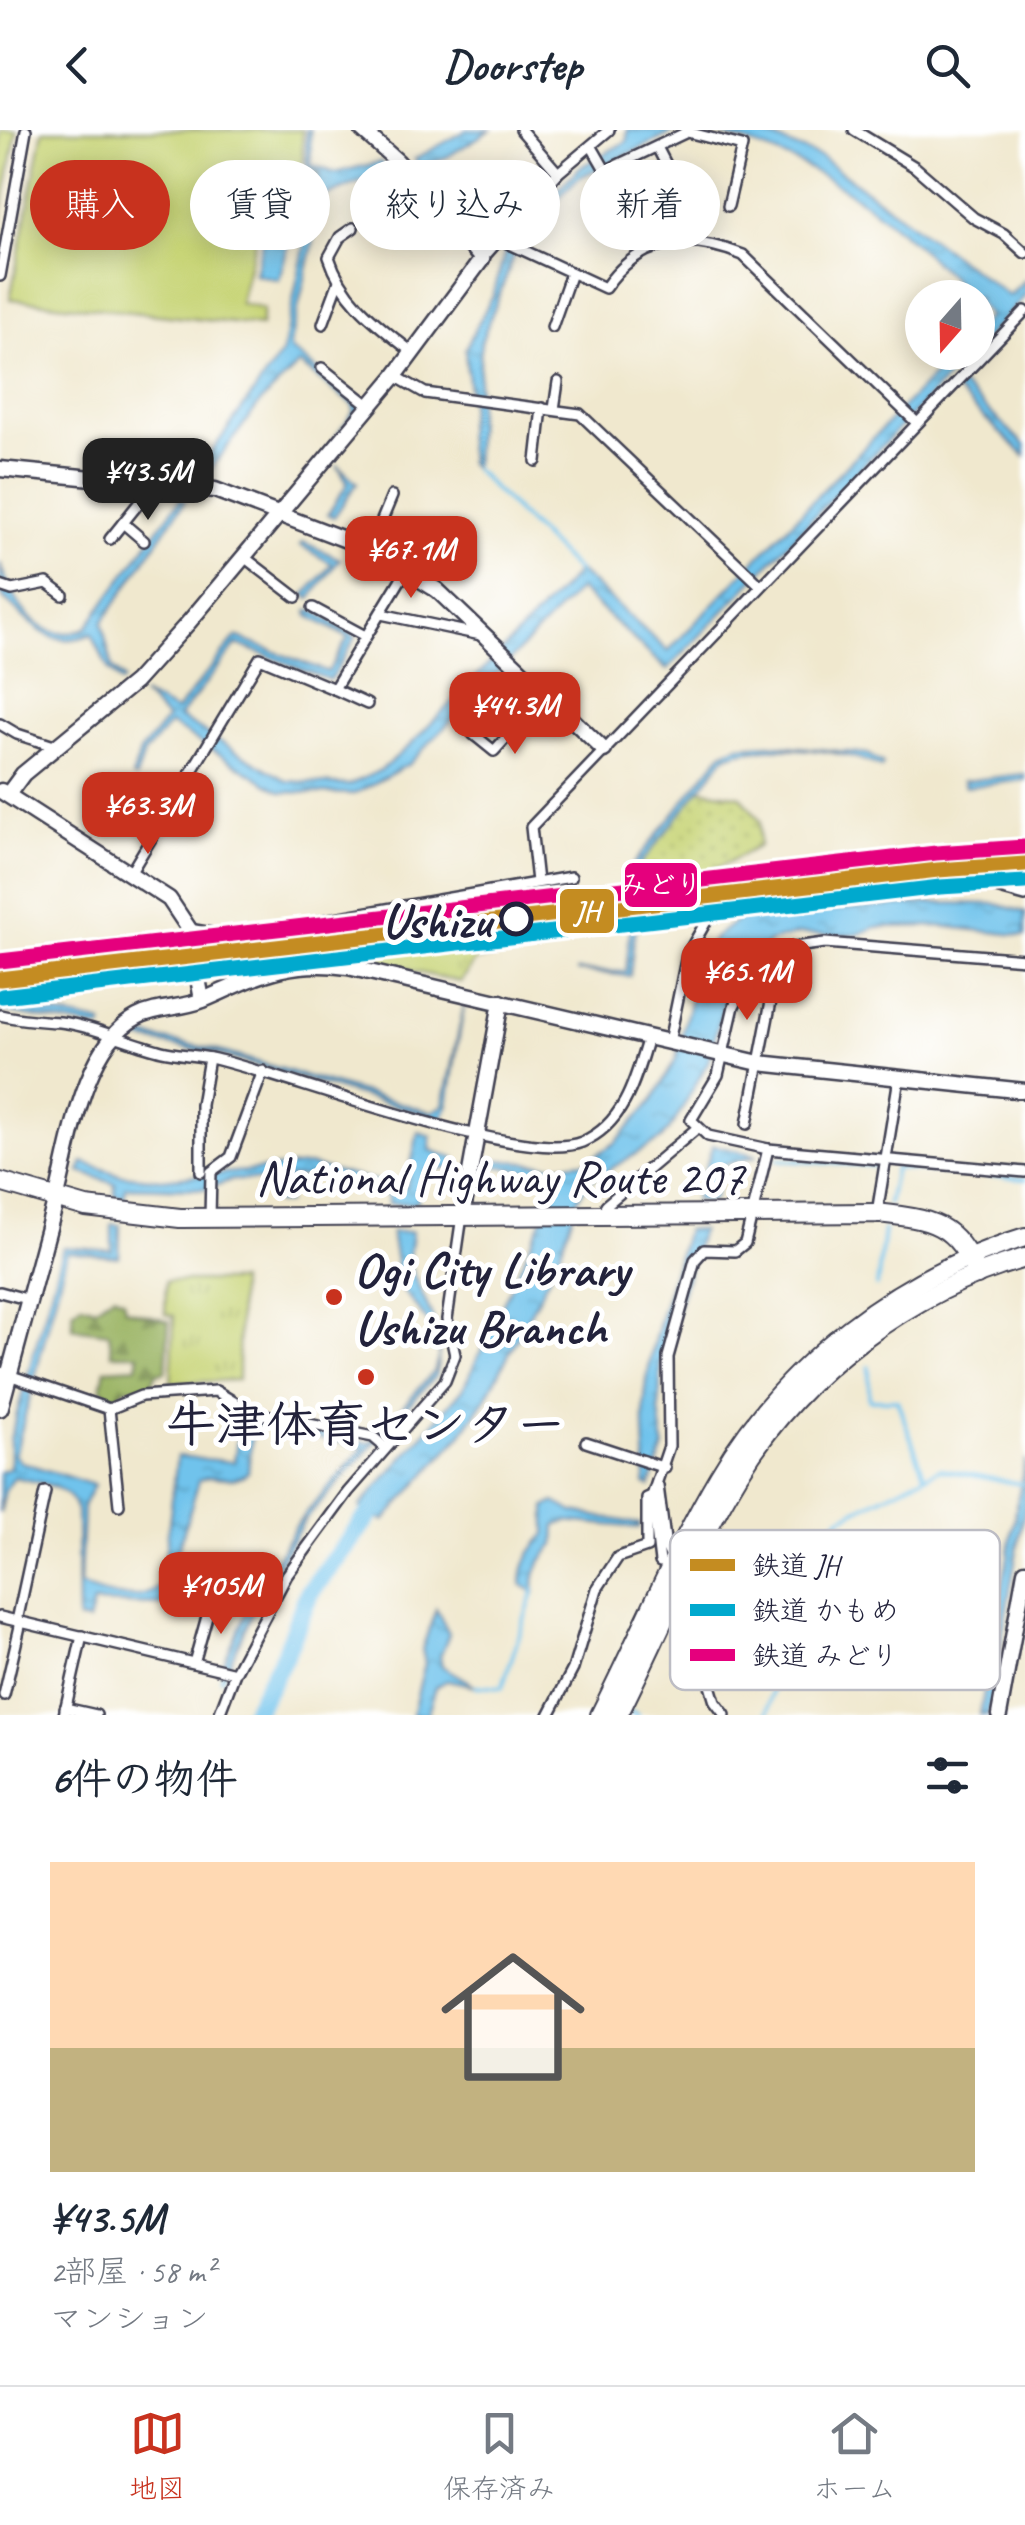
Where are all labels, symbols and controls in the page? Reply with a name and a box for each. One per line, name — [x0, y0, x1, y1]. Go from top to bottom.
text: Doorstep — [443, 37, 582, 94]
icon: back — [50, 38, 105, 93]
icon: search — [920, 38, 975, 93]
chip: 購入 — [30, 160, 170, 250]
chip: 賃貸 — [190, 160, 330, 250]
chip: 絞り込み — [350, 160, 560, 250]
chip: 新着 — [580, 160, 720, 250]
north arrow — [905, 280, 995, 370]
map controls — [905, 280, 995, 370]
pin: ¥43.5M — [67, 438, 229, 523]
text: ¥43.5M — [105, 450, 191, 491]
pin: ¥67.1M — [330, 516, 492, 601]
text: ¥67.1M — [367, 528, 455, 569]
pin: ¥44.3M — [434, 672, 596, 757]
text: ¥44.3M — [471, 684, 559, 725]
pin: ¥63.3M — [67, 772, 229, 857]
text: ¥63.3M — [104, 784, 192, 825]
line badge: みどり — [623, 861, 699, 909]
text: みどり — [619, 867, 703, 902]
line badge: JH — [558, 887, 616, 935]
place label: Ushizu — [382, 889, 495, 952]
text: JH — [573, 893, 604, 928]
marker: Ushizu — [500, 903, 532, 935]
pin: ¥65.1M — [666, 938, 828, 1023]
text: ¥65.1M — [703, 950, 791, 991]
street label: National Highway Route 207 — [256, 1146, 747, 1209]
place label: Ogi City Library Ushizu Branch — [354, 1238, 634, 1359]
marker: Ogi City Library Ushizu Branch — [323, 1286, 345, 1308]
marker: 牛津体育センター — [355, 1366, 377, 1388]
place label: 牛津体育センター — [166, 1393, 566, 1456]
legend — [670, 1530, 1000, 1690]
text: 鉄道 JH — [752, 1548, 843, 1583]
pin: ¥105M — [151, 1552, 291, 1637]
text: ¥105M — [181, 1564, 261, 1605]
text: 鉄道 かもめ — [752, 1593, 899, 1628]
text: 鉄道 みどり — [752, 1638, 899, 1673]
icon: filters — [920, 1748, 975, 1803]
text: 6件の物件 — [50, 1753, 238, 1806]
icon: home — [423, 1927, 603, 2107]
text: ¥43.5M — [50, 2192, 164, 2245]
text: 2部屋 · 58 m² — [50, 2251, 215, 2292]
text: マンション — [50, 2298, 209, 2339]
tab: 地図 — [129, 2406, 185, 2506]
tab: 保存済み — [443, 2406, 555, 2506]
tab: ホーム — [813, 2406, 896, 2506]

